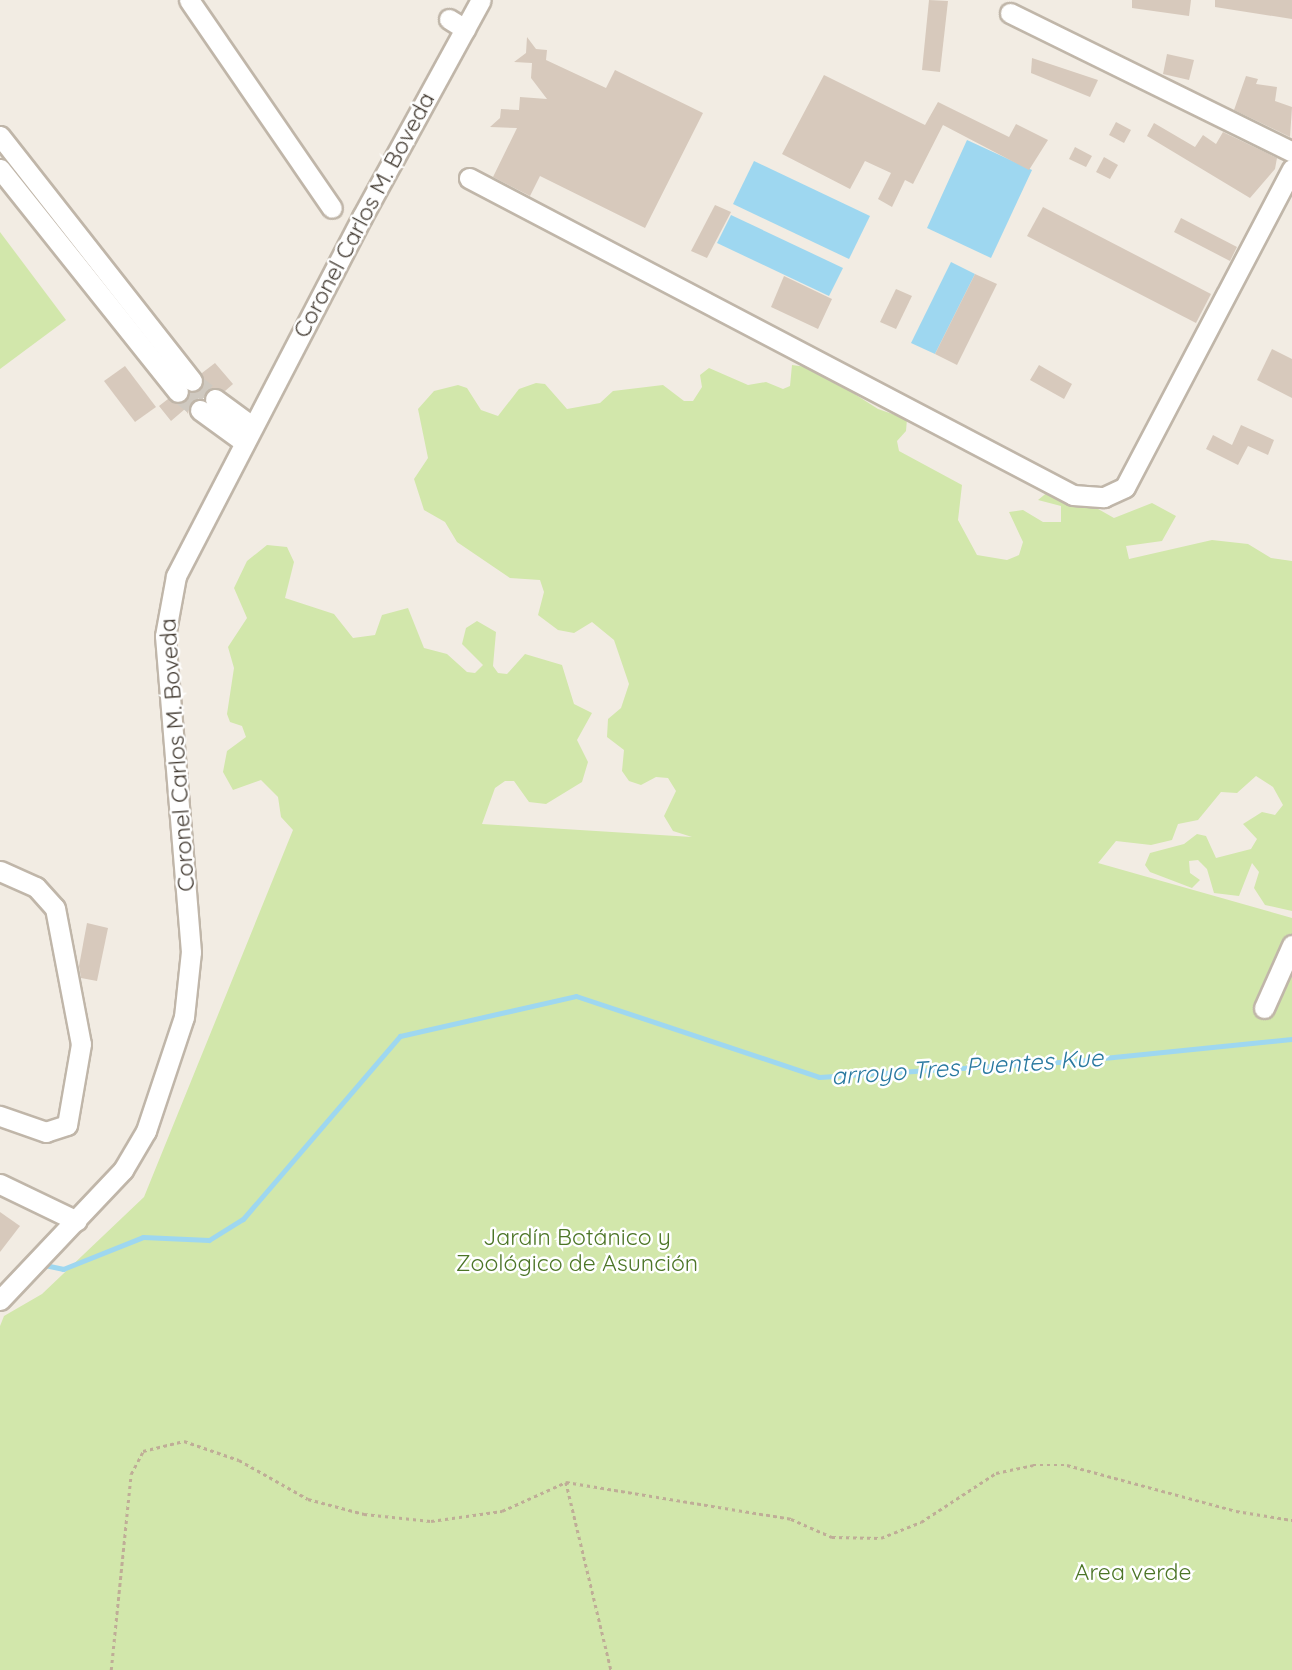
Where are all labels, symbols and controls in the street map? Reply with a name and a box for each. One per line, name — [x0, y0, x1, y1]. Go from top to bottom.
street label: Coronel Carlos M. Boveda — [288, 88, 440, 342]
street label: Coronel Carlos M. Boveda — [154, 617, 200, 893]
water label: arroyo Tres Puentes Kue — [830, 1043, 1104, 1091]
park label: Jardín Botánico y Zoológico de Asunción — [456, 1223, 698, 1277]
park label: Area verde — [1075, 1558, 1191, 1586]

